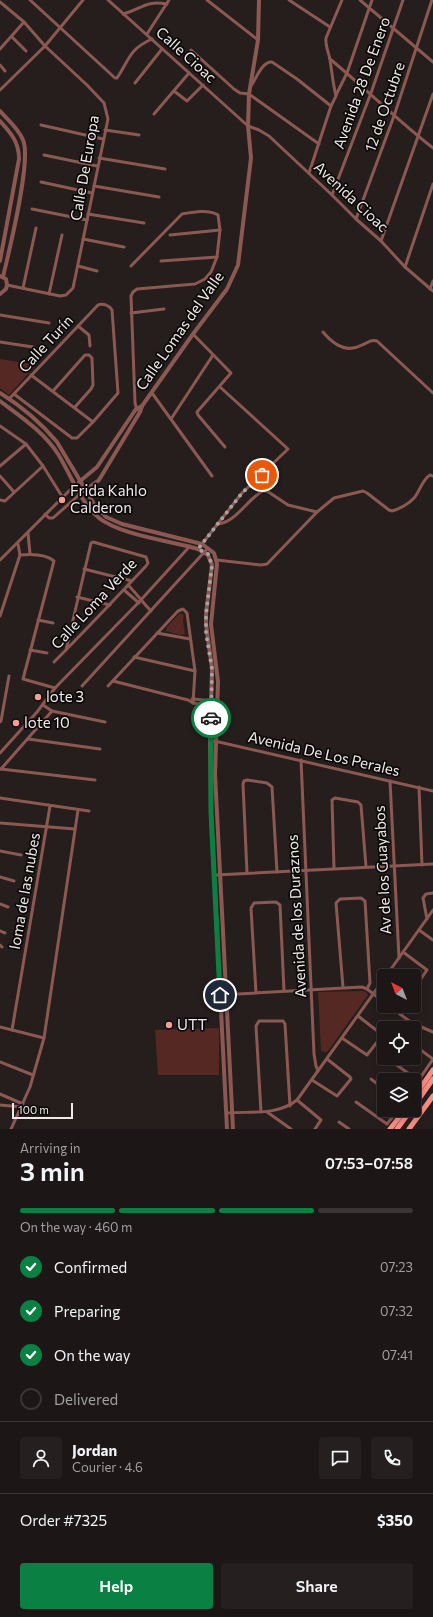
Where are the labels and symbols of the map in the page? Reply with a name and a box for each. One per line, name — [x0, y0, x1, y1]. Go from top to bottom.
street label: Avenida 28 De Enero — [329, 14, 393, 151]
street label: Calle Cioac — [153, 23, 221, 86]
street label: 12 de Octubre — [360, 59, 408, 154]
street label: Calle De Europa — [66, 114, 102, 222]
street label: Avenida Cioac — [311, 157, 393, 235]
street label: Calle Lomas del Valle — [131, 268, 227, 393]
street label: Calle Turín — [14, 311, 76, 376]
pin — [245, 458, 279, 492]
place label: Frida Kahlo Calderon — [70, 481, 147, 516]
marker: Frida Kahlo Calderon — [57, 495, 67, 505]
street label: Calle Loma Verde — [47, 554, 140, 652]
place label: lote 3 — [46, 687, 84, 705]
marker: lote 3 — [33, 692, 43, 702]
courier — [191, 698, 231, 738]
place label: lote 10 — [24, 713, 70, 731]
marker: lote 10 — [11, 718, 21, 728]
street label: Avenida De Los Perales — [247, 727, 402, 779]
street label: Av de los Guayabos — [370, 805, 394, 935]
street label: loma de las nubes — [5, 831, 43, 950]
street label: Avenida de los Duraznos — [283, 834, 309, 998]
north arrow — [377, 969, 421, 1013]
pin — [203, 978, 237, 1012]
place label: UTT — [177, 1015, 208, 1033]
marker: UTT — [164, 1020, 174, 1030]
scale bar — [12, 1101, 73, 1120]

